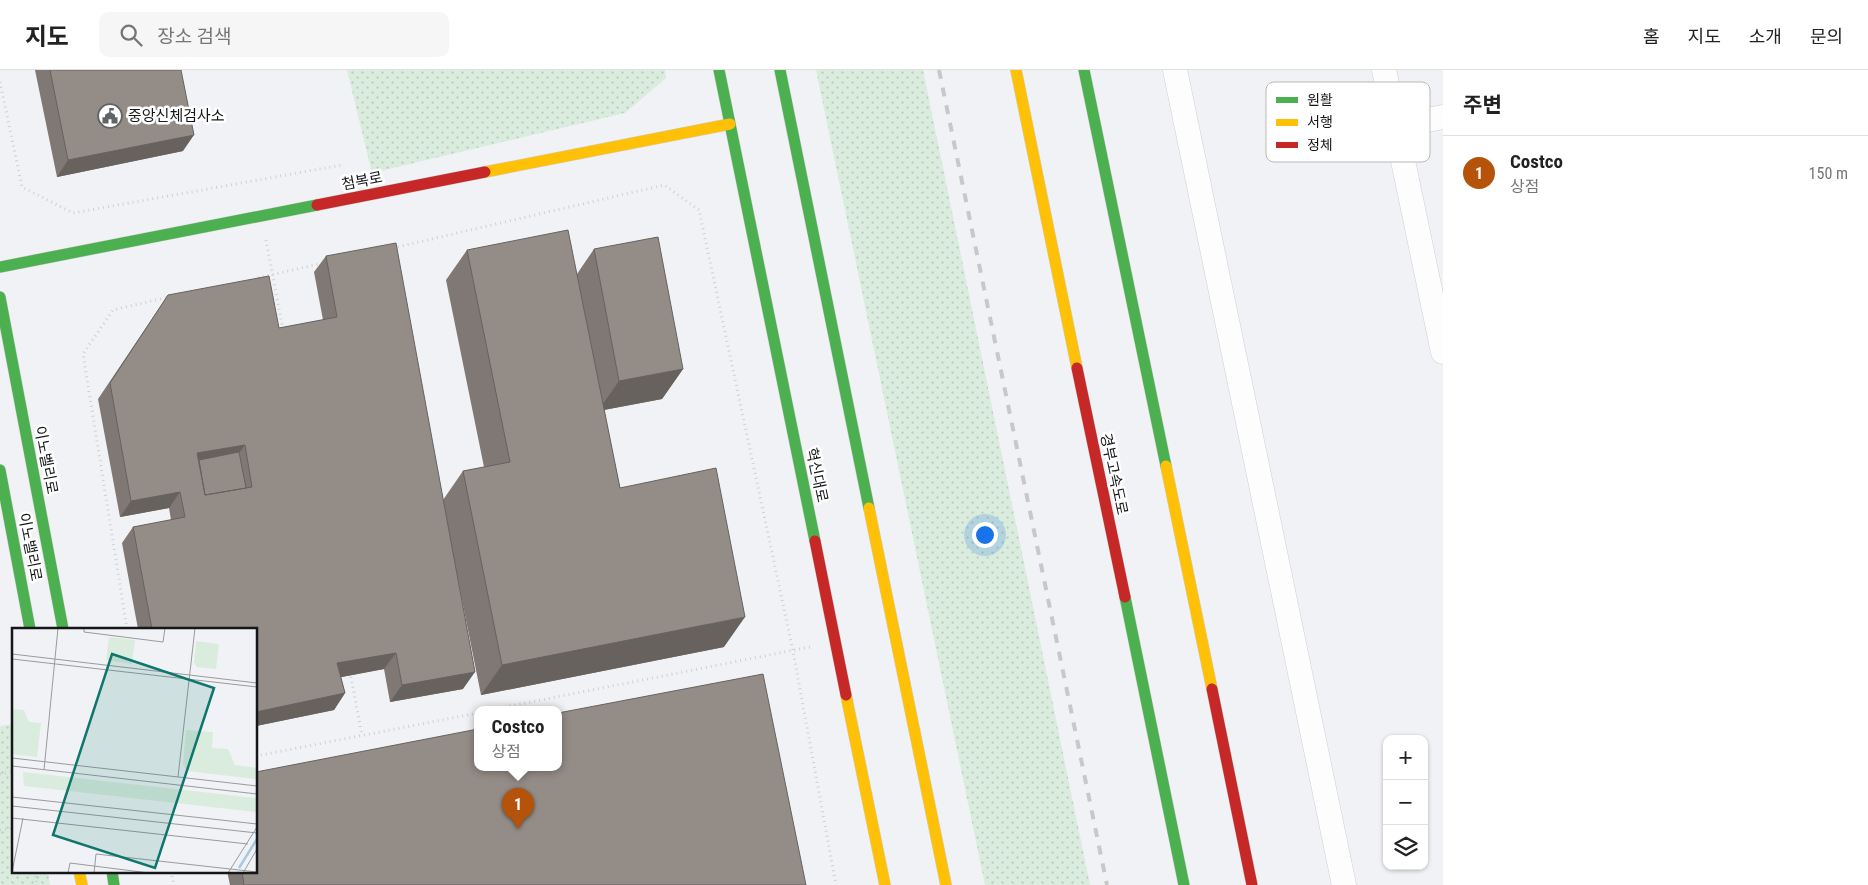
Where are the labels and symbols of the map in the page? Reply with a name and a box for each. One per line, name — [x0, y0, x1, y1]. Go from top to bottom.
legend — [1266, 82, 1430, 162]
text: 원활 — [1307, 92, 1333, 108]
public building icon: 중앙신체검사소 — [97, 103, 123, 129]
place label: 중앙신체검사소 — [128, 107, 225, 125]
text: 서행 — [1307, 114, 1333, 130]
text: 정체 — [1307, 137, 1333, 153]
street label: 첨복로 — [340, 168, 384, 194]
street label: 이노벨리로 — [31, 424, 61, 496]
street label: 경부고속도로 — [1097, 432, 1131, 516]
street label: 혁신대로 — [802, 446, 832, 504]
street label: 이노밸리로 — [15, 511, 45, 583]
your location — [972, 522, 998, 548]
inset map — [12, 628, 258, 872]
pin: 1 — [502, 788, 534, 829]

